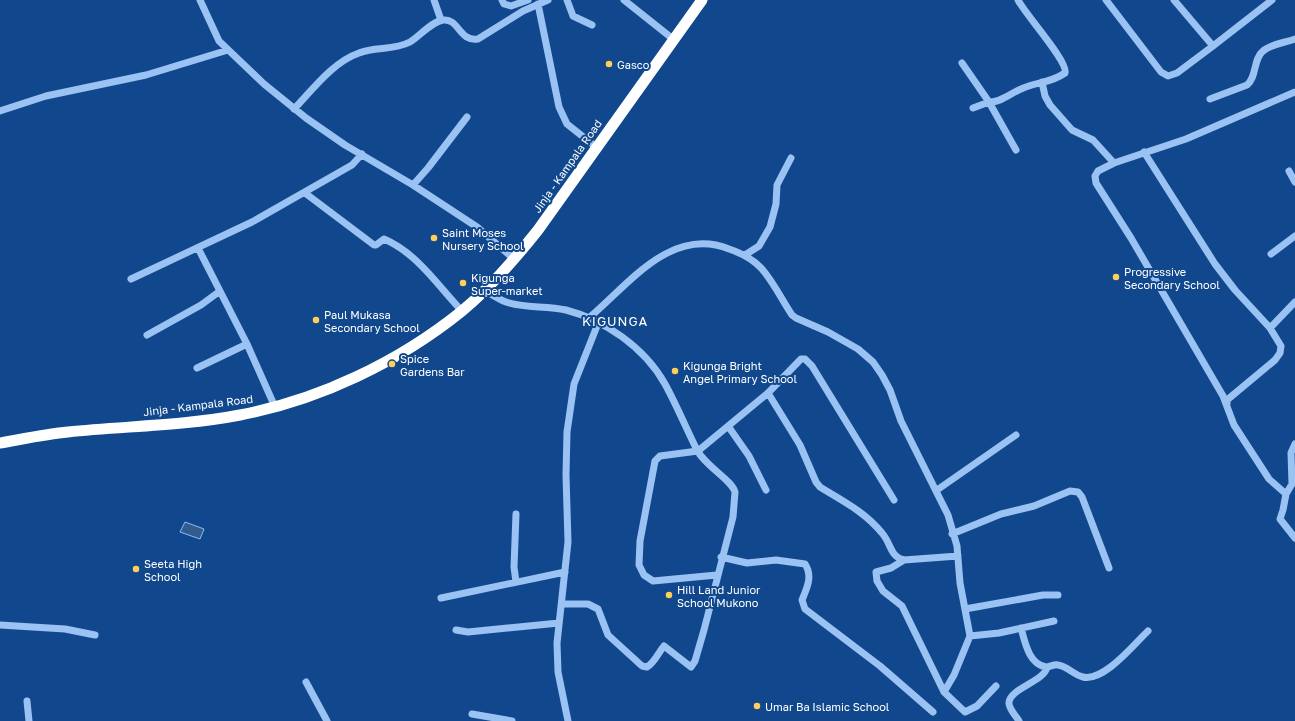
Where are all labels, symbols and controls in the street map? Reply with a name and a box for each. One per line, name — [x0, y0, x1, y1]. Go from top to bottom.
place label: Gasco — [617, 58, 650, 71]
marker: Gasco — [604, 59, 614, 69]
street label: Jinja - Kampala Road — [530, 117, 604, 215]
place label: Saint Moses Nursery School — [442, 226, 524, 252]
marker: Saint Moses Nursery School — [429, 233, 439, 243]
place label: Progressive Secondary School — [1124, 265, 1220, 291]
place label: Kigunga Super-market — [471, 271, 543, 297]
marker: Progressive Secondary School — [1111, 272, 1121, 282]
marker: Kigunga Super-market — [458, 278, 468, 288]
place label: Paul Mukasa Secondary School — [324, 308, 420, 334]
district label: KIGUNGA — [582, 313, 648, 329]
marker: Paul Mukasa Secondary School — [311, 315, 321, 325]
place label: Spice Gardens Bar — [400, 352, 465, 378]
marker: Spice Gardens Bar — [387, 359, 397, 369]
place label: Kigunga Bright Angel Primary School — [683, 359, 797, 385]
marker: Kigunga Bright Angel Primary School — [670, 366, 680, 376]
street label: Jinja - Kampala Road — [142, 392, 254, 418]
place label: Seeta High School — [144, 557, 202, 583]
marker: Seeta High School — [131, 564, 141, 574]
place label: Hill Land Junior School Mukono — [677, 583, 761, 609]
marker: Hill Land Junior School Mukono — [664, 590, 674, 600]
place label: Umar Ba Islamic School — [765, 700, 890, 713]
marker: Umar Ba Islamic School — [752, 701, 762, 711]

